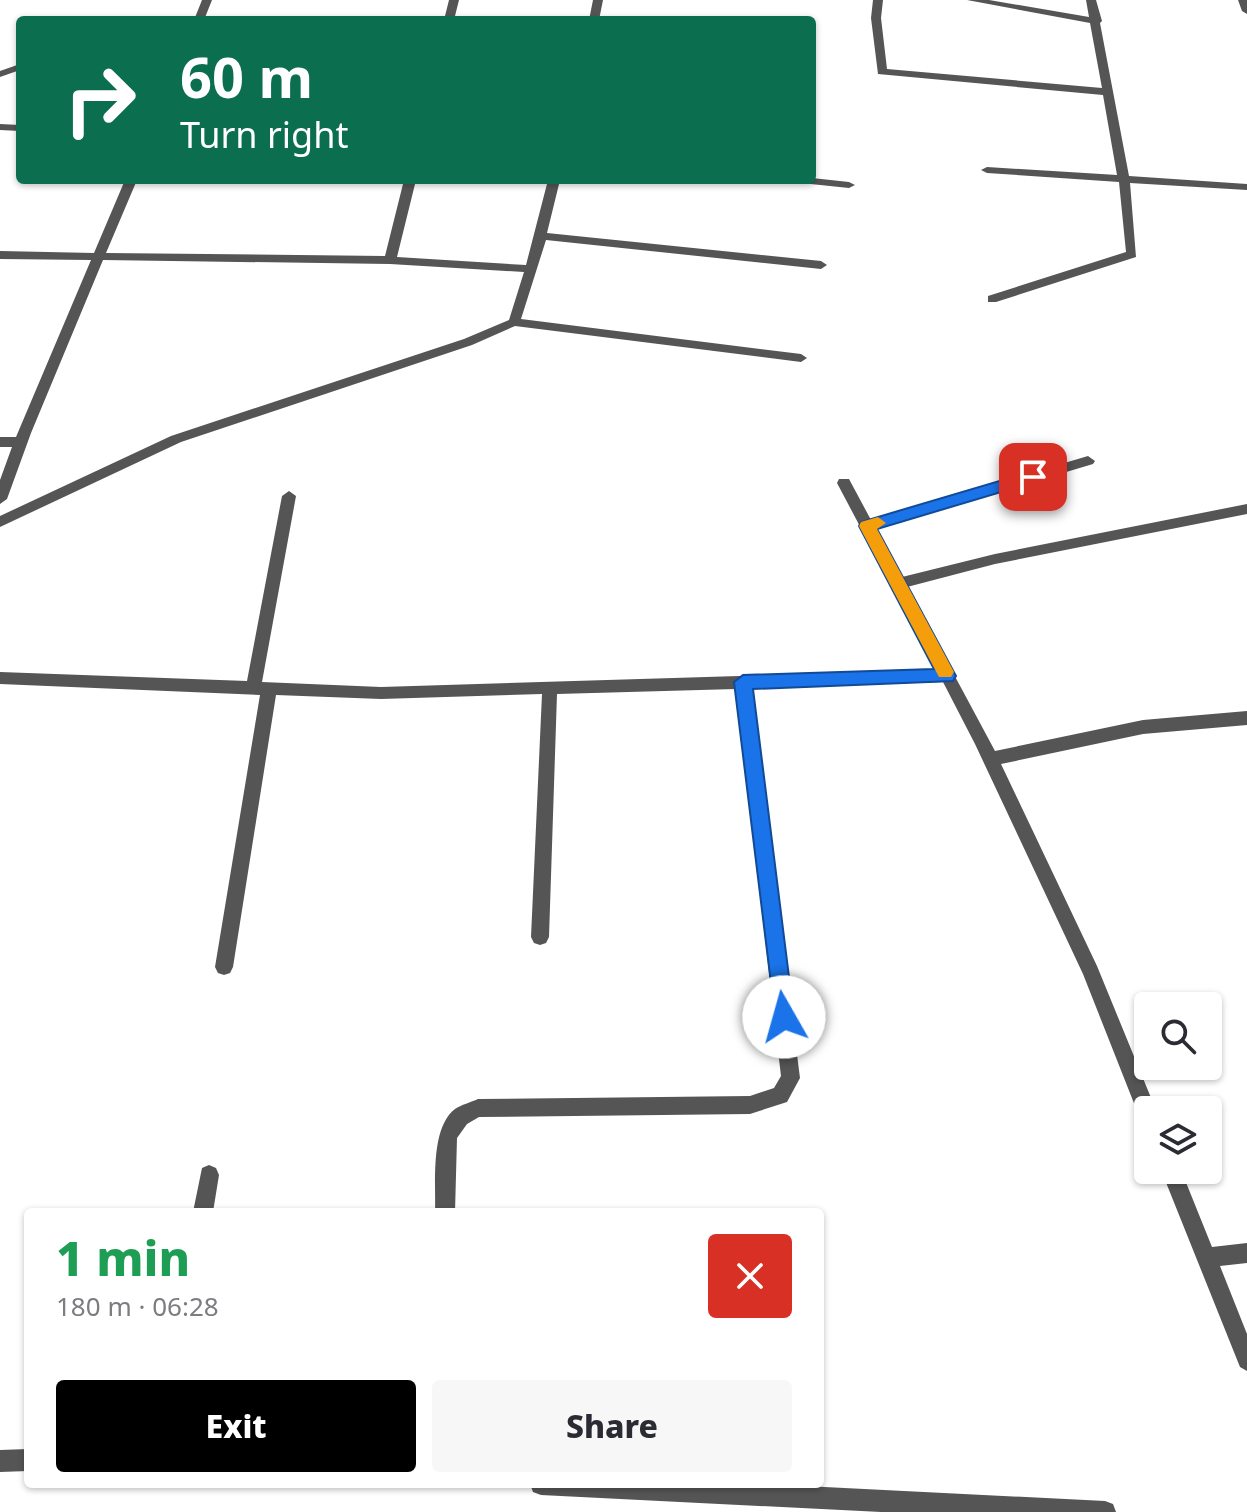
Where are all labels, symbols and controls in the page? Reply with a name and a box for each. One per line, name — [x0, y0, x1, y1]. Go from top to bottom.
text: 60 m — [180, 38, 313, 114]
icon: right — [48, 48, 152, 152]
text: Turn right — [180, 110, 348, 159]
pin — [999, 443, 1067, 511]
icon: arrive — [1011, 455, 1055, 499]
position arrow — [742, 975, 826, 1059]
map controls — [1134, 992, 1222, 1184]
button: search — [1134, 992, 1222, 1080]
button: layers — [1134, 1096, 1222, 1184]
text: 1 min — [56, 1225, 190, 1290]
button: close — [708, 1234, 792, 1318]
text: 180 m · 06:28 — [56, 1288, 219, 1324]
button: Exit — [56, 1380, 416, 1472]
button: Share — [432, 1380, 792, 1472]

